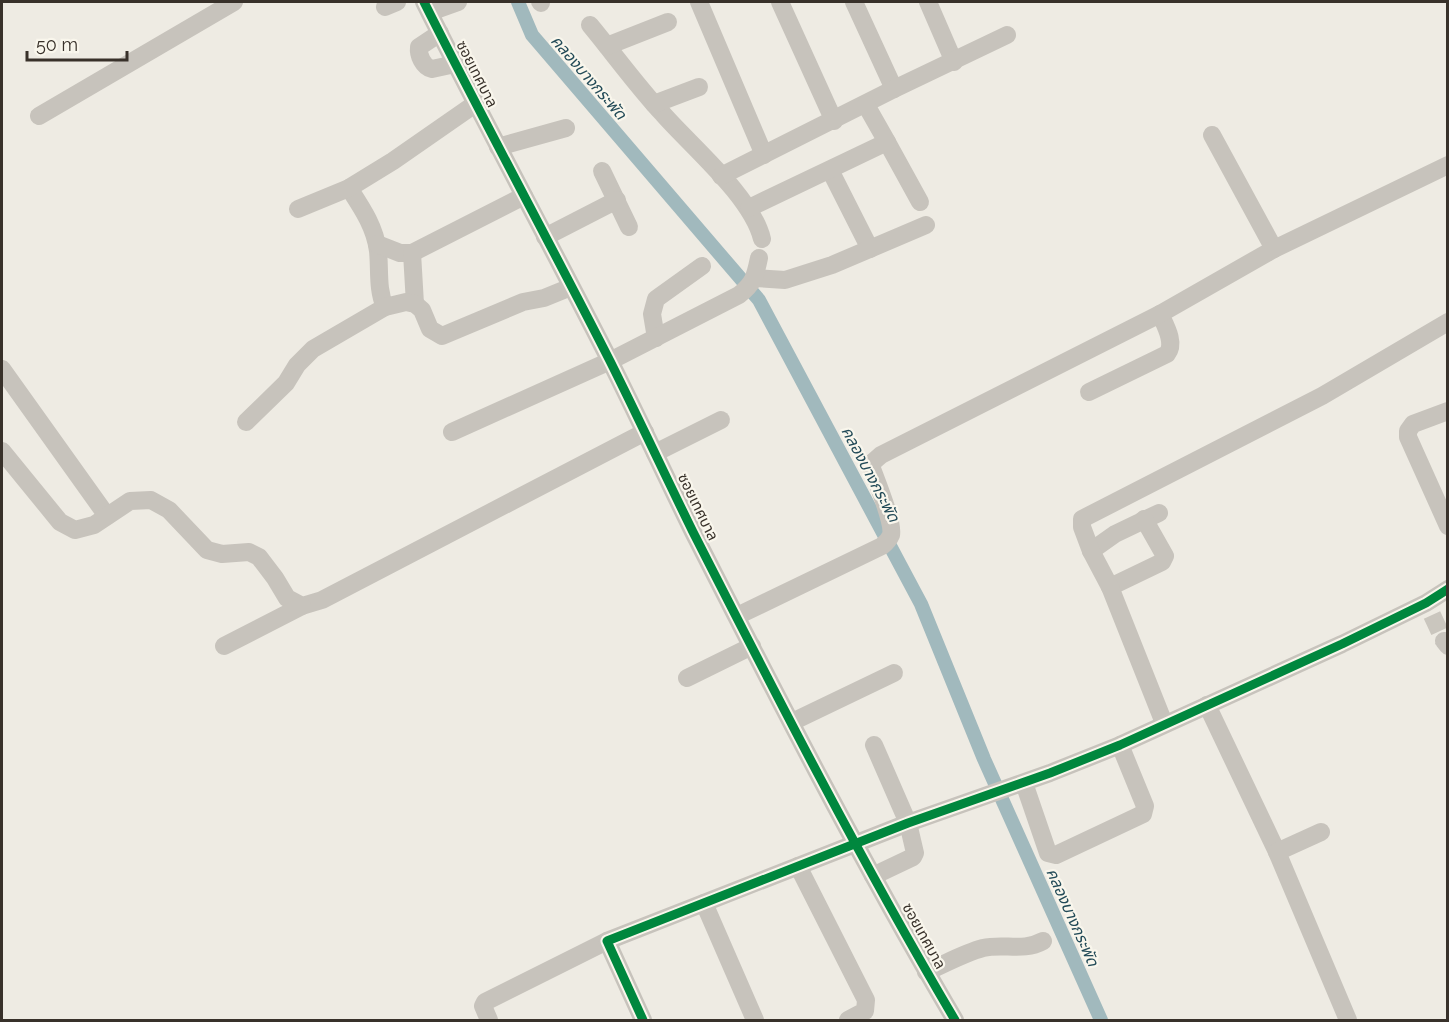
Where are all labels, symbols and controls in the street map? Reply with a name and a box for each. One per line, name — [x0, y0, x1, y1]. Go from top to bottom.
scale bar — [27, 24, 128, 62]
water label: คลองบางกระพัด — [547, 31, 631, 124]
text: 50 m — [36, 34, 78, 55]
street label: ซอยเทศบาล — [453, 38, 501, 110]
water label: คลองบางกระพัด — [837, 423, 904, 526]
street label: ซอยเทศบาล — [674, 470, 722, 544]
water label: คลองบางกระพัด — [1042, 865, 1103, 970]
street label: ซอยเทศบาล — [899, 900, 949, 972]

